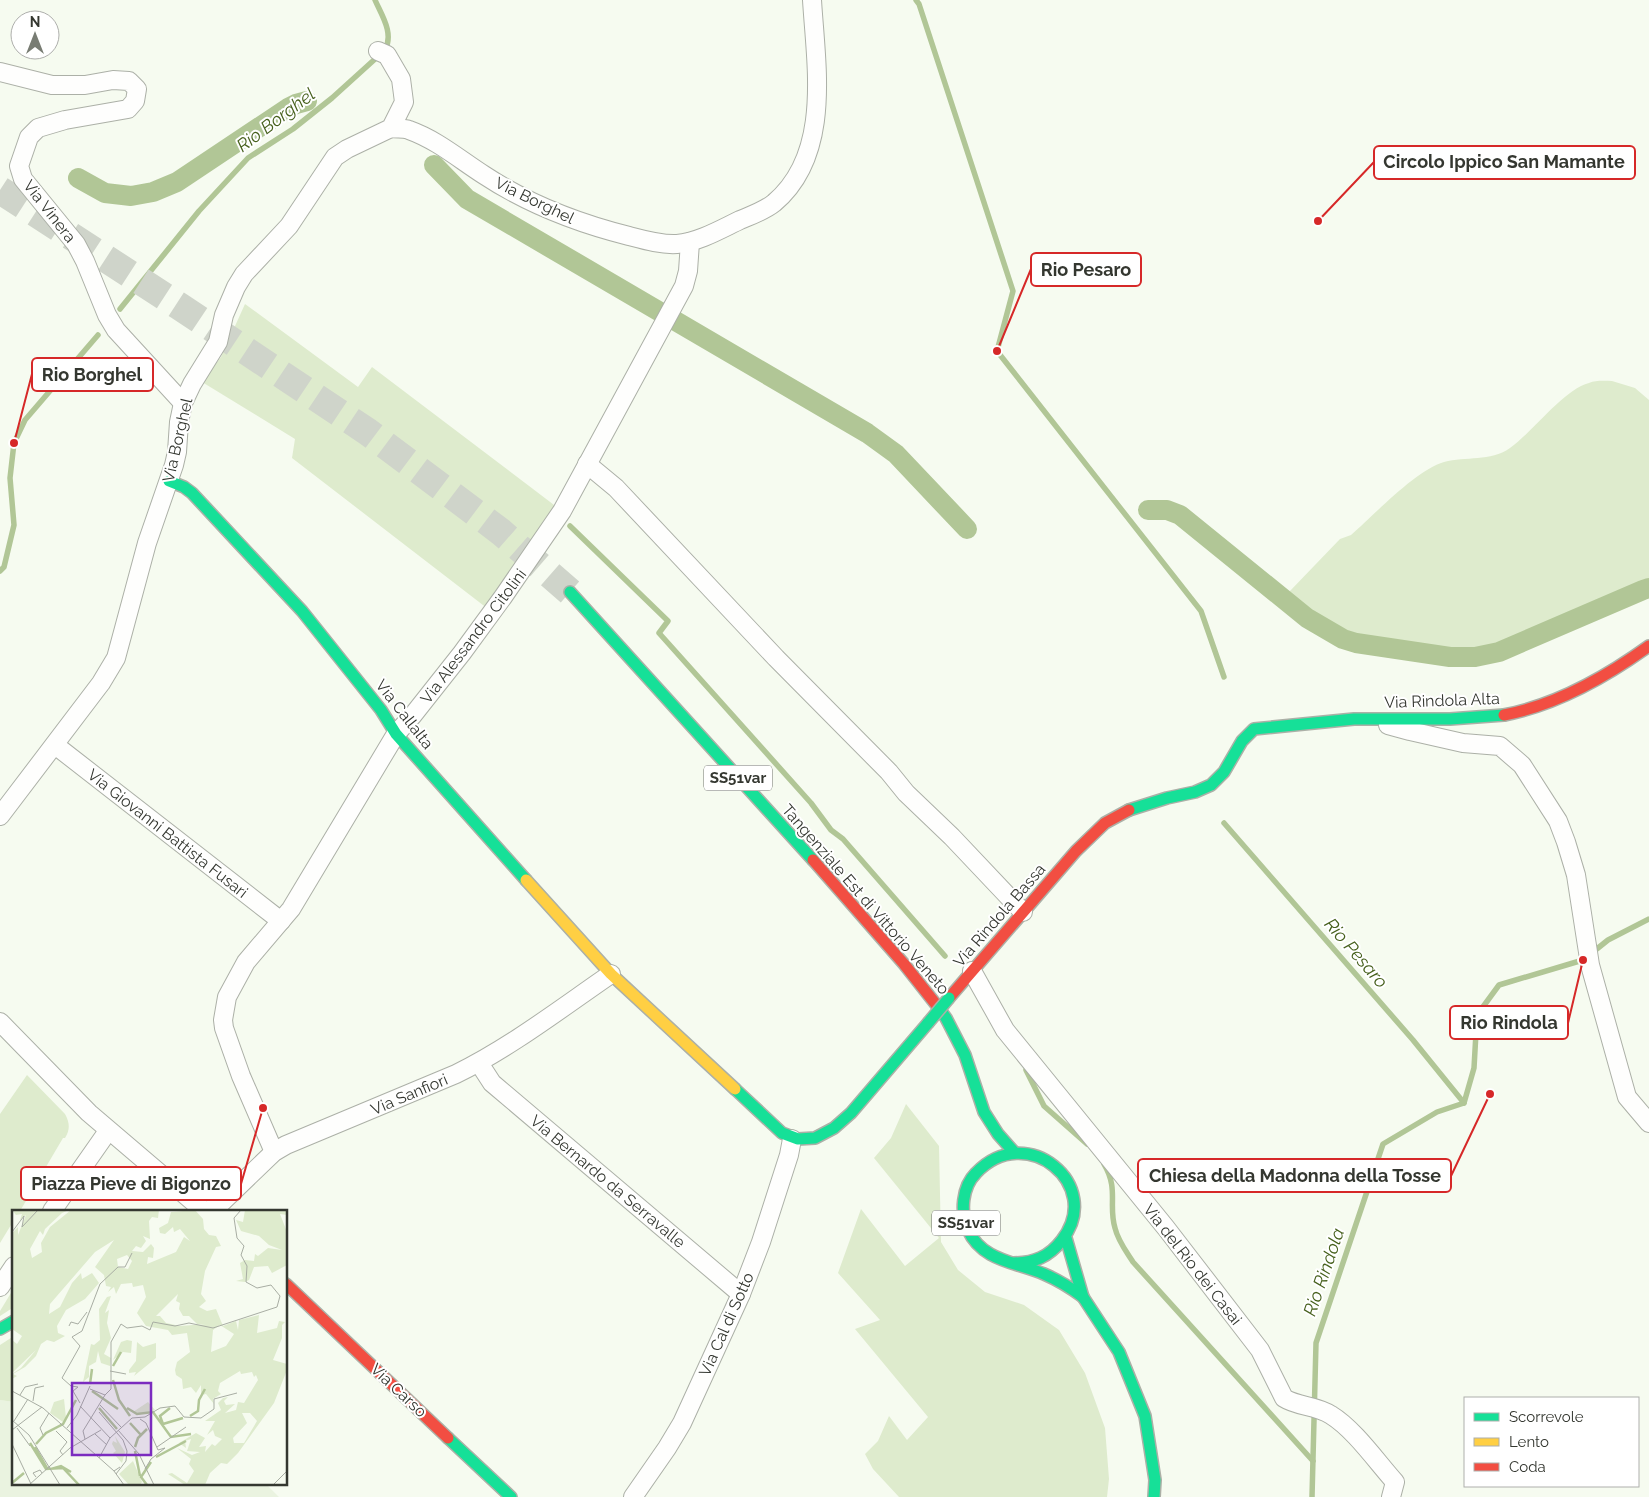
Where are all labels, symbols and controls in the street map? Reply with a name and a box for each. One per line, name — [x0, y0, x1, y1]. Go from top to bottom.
north arrow — [10, 10, 60, 60]
text: N — [30, 14, 40, 30]
water label: Rio Borghel — [232, 83, 319, 156]
callout: Circolo Ippico San Mamante — [1374, 146, 1635, 179]
text: Circolo Ippico San Mamante — [1383, 151, 1625, 172]
street label: Via Borghel — [492, 173, 578, 228]
street label: Via Vinera — [19, 176, 80, 246]
callout: Rio Pesaro — [1031, 253, 1141, 286]
text: Rio Pesaro — [1041, 259, 1131, 280]
callout: Rio Borghel — [32, 358, 153, 391]
text: Rio Borghel — [42, 364, 143, 385]
street label: Via Borghel — [159, 396, 197, 484]
street label: Via Alessandro Citolini — [417, 565, 530, 707]
street label: Via Callalta — [372, 676, 438, 753]
street label: Via Rindola Alta — [1384, 689, 1500, 712]
street label: Via Giovanni Battista Fusari — [84, 765, 252, 902]
road number: SS51var — [704, 766, 772, 790]
street label: Tangenziale Est di Vittorio Veneto — [778, 800, 953, 998]
street label: Via Rindola Bassa — [949, 860, 1049, 971]
water label: Rio Pesaro — [1320, 913, 1392, 992]
callout: Rio Rindola — [1450, 1006, 1568, 1039]
text: Rio Rindola — [1460, 1012, 1558, 1033]
street label: Via Sanfiori — [368, 1070, 450, 1119]
street label: Via Bernardo da Serravalle — [526, 1111, 689, 1252]
callout: Chiesa della Madonna della Tosse — [1138, 1159, 1451, 1192]
text: Chiesa della Madonna della Tosse — [1149, 1165, 1441, 1186]
callout: Piazza Pieve di Bigonzo — [21, 1167, 241, 1200]
text: Piazza Pieve di Bigonzo — [31, 1173, 231, 1194]
street label: Via del Rio dei Casai — [1139, 1200, 1246, 1329]
inset map — [12, 1210, 288, 1484]
road number: SS51var — [932, 1210, 1000, 1236]
water label: Rio Rindola — [1299, 1225, 1348, 1319]
street label: Via Cal di Sotto — [695, 1269, 758, 1379]
street label: Via Carso — [367, 1360, 431, 1421]
legend — [1464, 1397, 1639, 1487]
text: Scorrevole — [1509, 1408, 1584, 1426]
text: Lento — [1509, 1433, 1549, 1451]
text: Coda — [1509, 1458, 1546, 1476]

